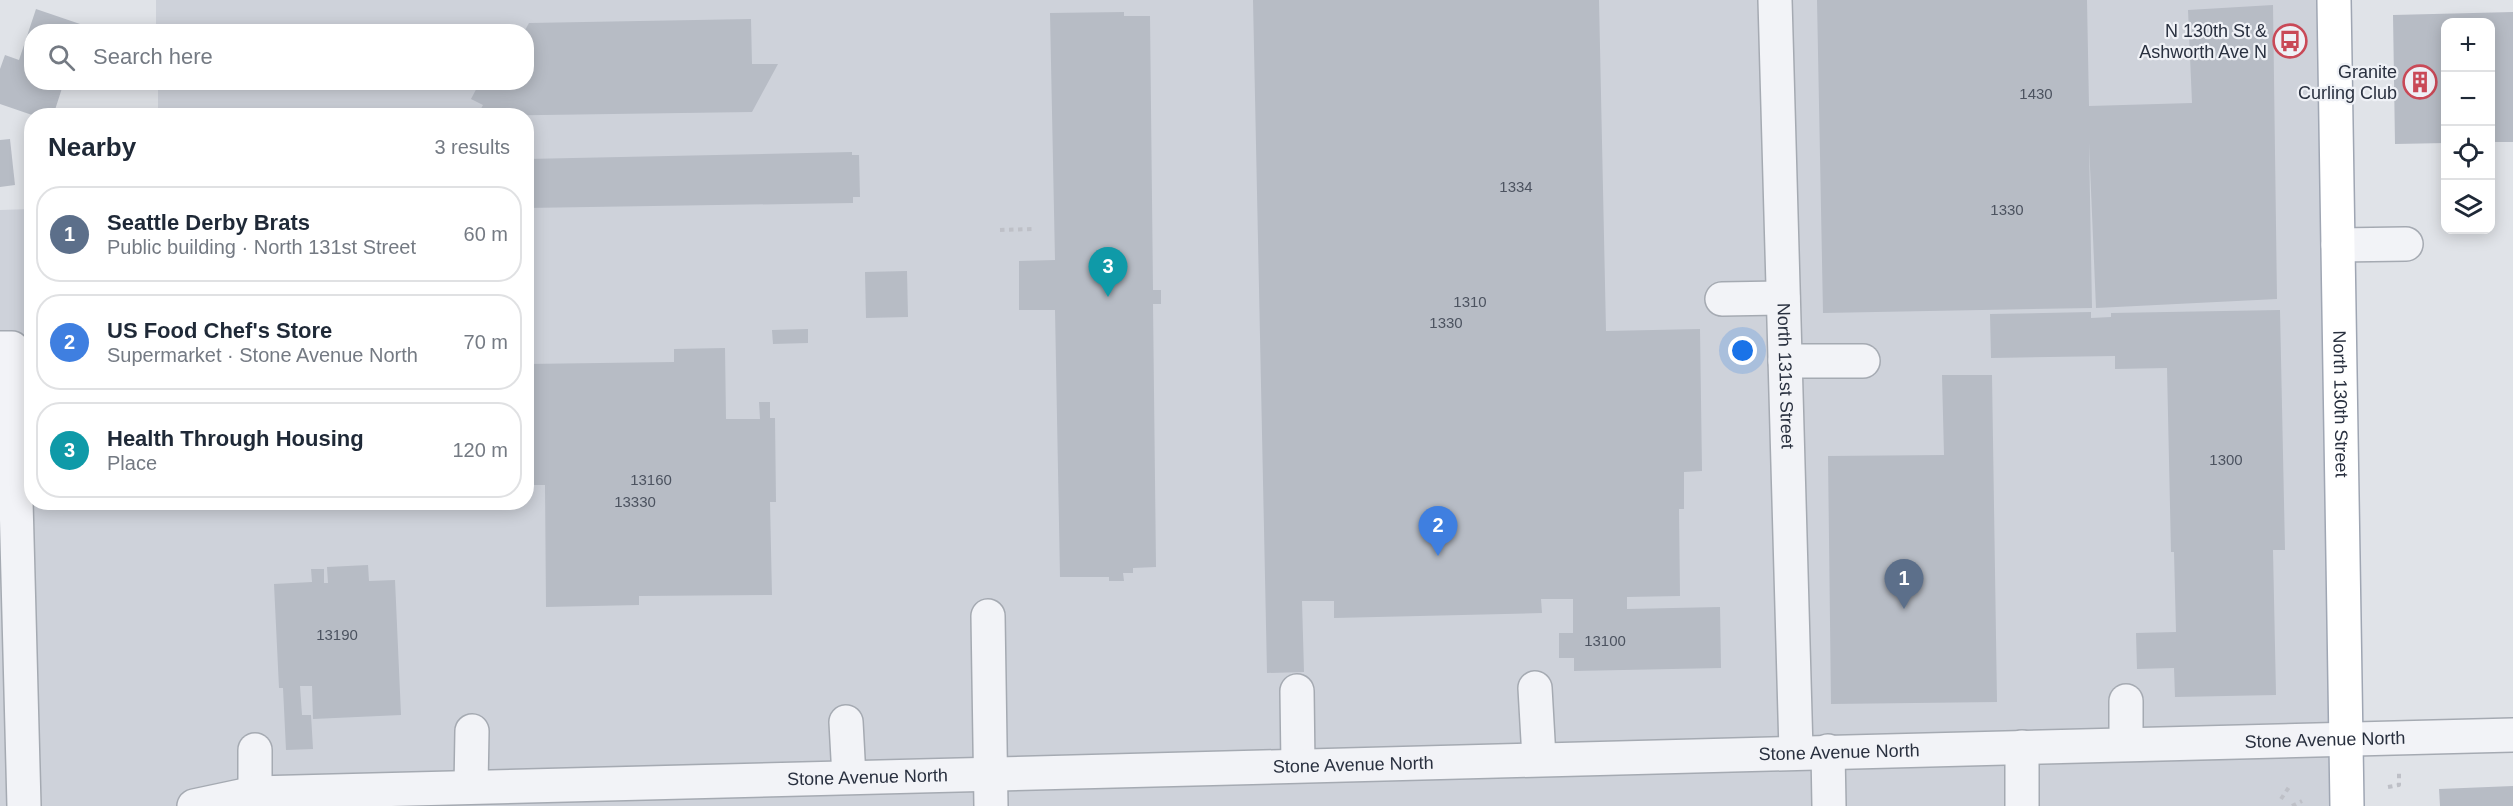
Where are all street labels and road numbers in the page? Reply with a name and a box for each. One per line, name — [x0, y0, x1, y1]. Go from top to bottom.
street label: North 131st Street — [1773, 302, 1798, 449]
street label: North 130th Street — [2329, 330, 2352, 478]
street label: Stone Avenue North — [2244, 728, 2406, 752]
street label: Stone Avenue North — [1758, 740, 1920, 764]
street label: Stone Avenue North — [1273, 753, 1434, 777]
street label: Stone Avenue North — [787, 765, 948, 789]

